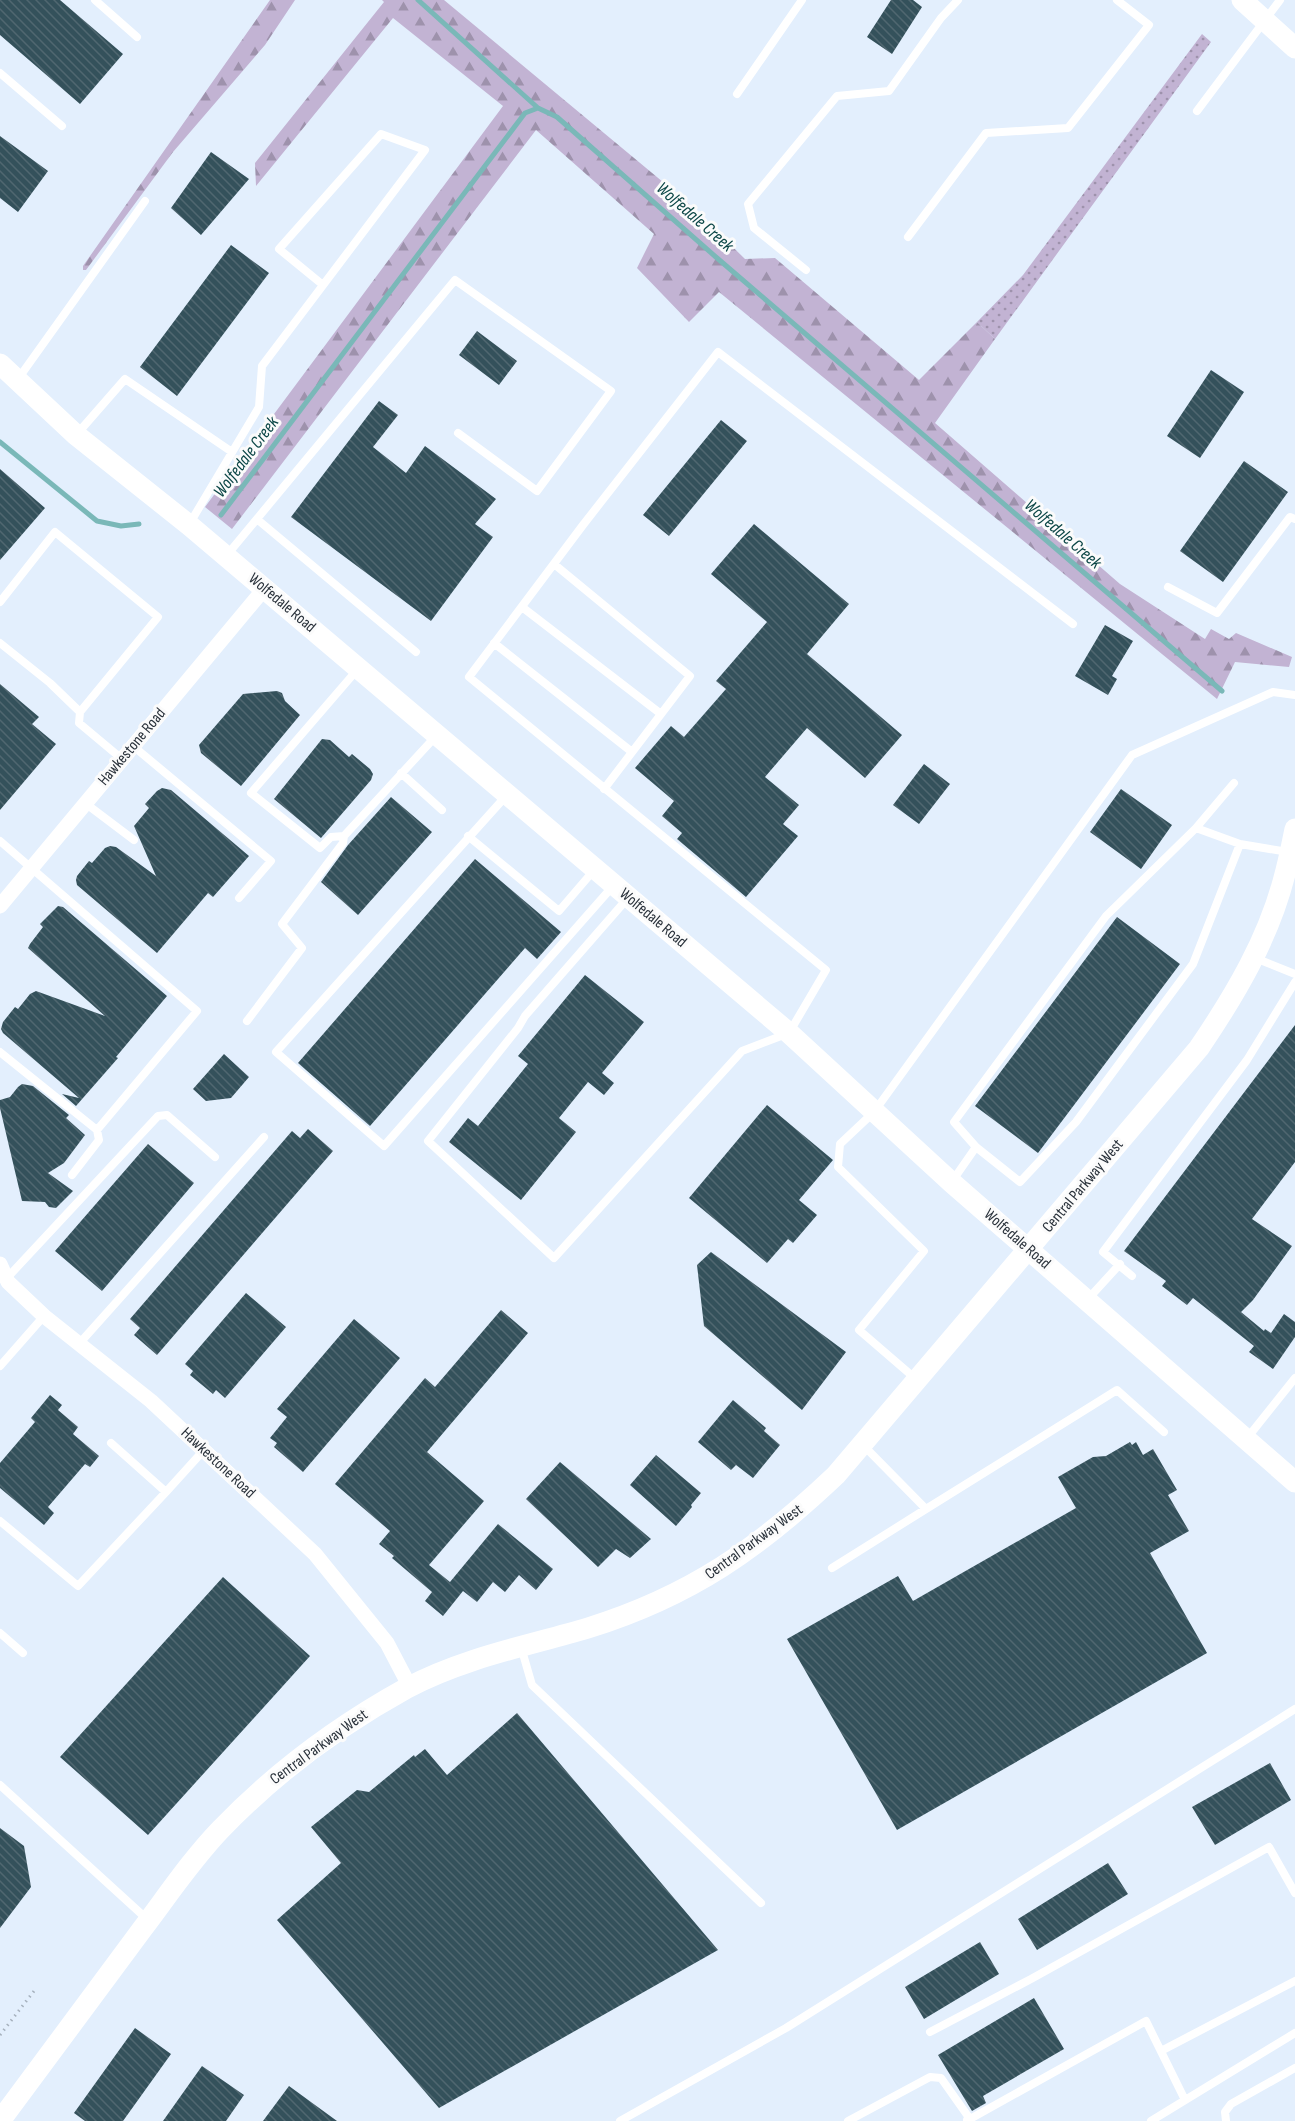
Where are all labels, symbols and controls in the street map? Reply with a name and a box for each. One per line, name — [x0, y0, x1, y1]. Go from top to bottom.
water label: Wolfedale Creek — [652, 178, 739, 257]
water label: Wolfedale Creek — [209, 412, 284, 501]
water label: Wolfedale Creek — [1020, 495, 1107, 574]
street label: Wolfedale Road — [245, 569, 319, 637]
street label: Hawkestone Road — [94, 704, 170, 790]
street label: Wolfedale Road — [616, 884, 690, 952]
street label: Central Parkway West — [1038, 1135, 1128, 1237]
street label: Wolfedale Road — [980, 1205, 1054, 1273]
street label: Hawkestone Road — [177, 1424, 259, 1502]
street label: Central Parkway West — [701, 1500, 807, 1584]
street label: Central Parkway West — [266, 1705, 372, 1789]

